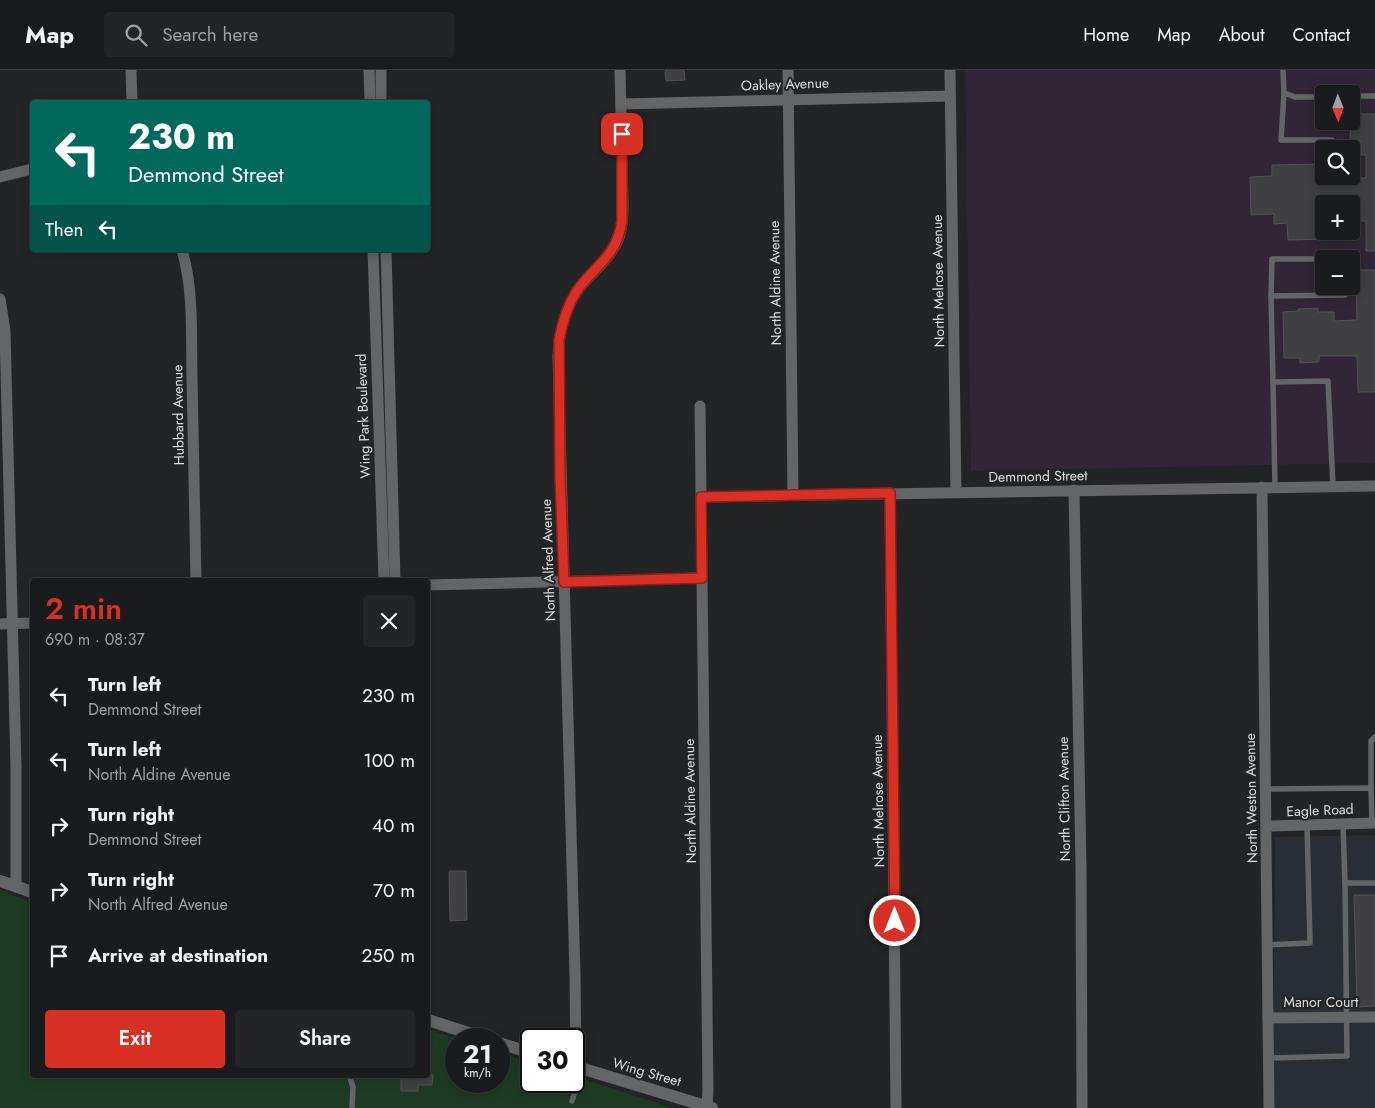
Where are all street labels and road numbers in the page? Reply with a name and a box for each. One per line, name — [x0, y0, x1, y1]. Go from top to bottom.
street label: Oakley Avenue — [741, 72, 829, 96]
street label: North Melrose Avenue — [927, 214, 949, 348]
street label: North Aldine Avenue — [764, 221, 786, 345]
street label: Wing Park Boulevard — [351, 353, 375, 479]
street label: Hubbard Avenue — [167, 365, 189, 465]
street label: Demmond Street — [988, 465, 1088, 487]
street label: North Alfred Avenue — [536, 499, 560, 621]
street label: North Weston Avenue — [1240, 733, 1262, 863]
street label: North Melrose Avenue — [867, 734, 889, 868]
street label: North Clifton Avenue — [1053, 736, 1075, 862]
street label: North Aldine Avenue — [679, 739, 701, 863]
street label: Eagle Road — [1286, 799, 1354, 821]
street label: Manor Court — [1284, 992, 1359, 1012]
street label: Wing Street — [610, 1053, 684, 1091]

